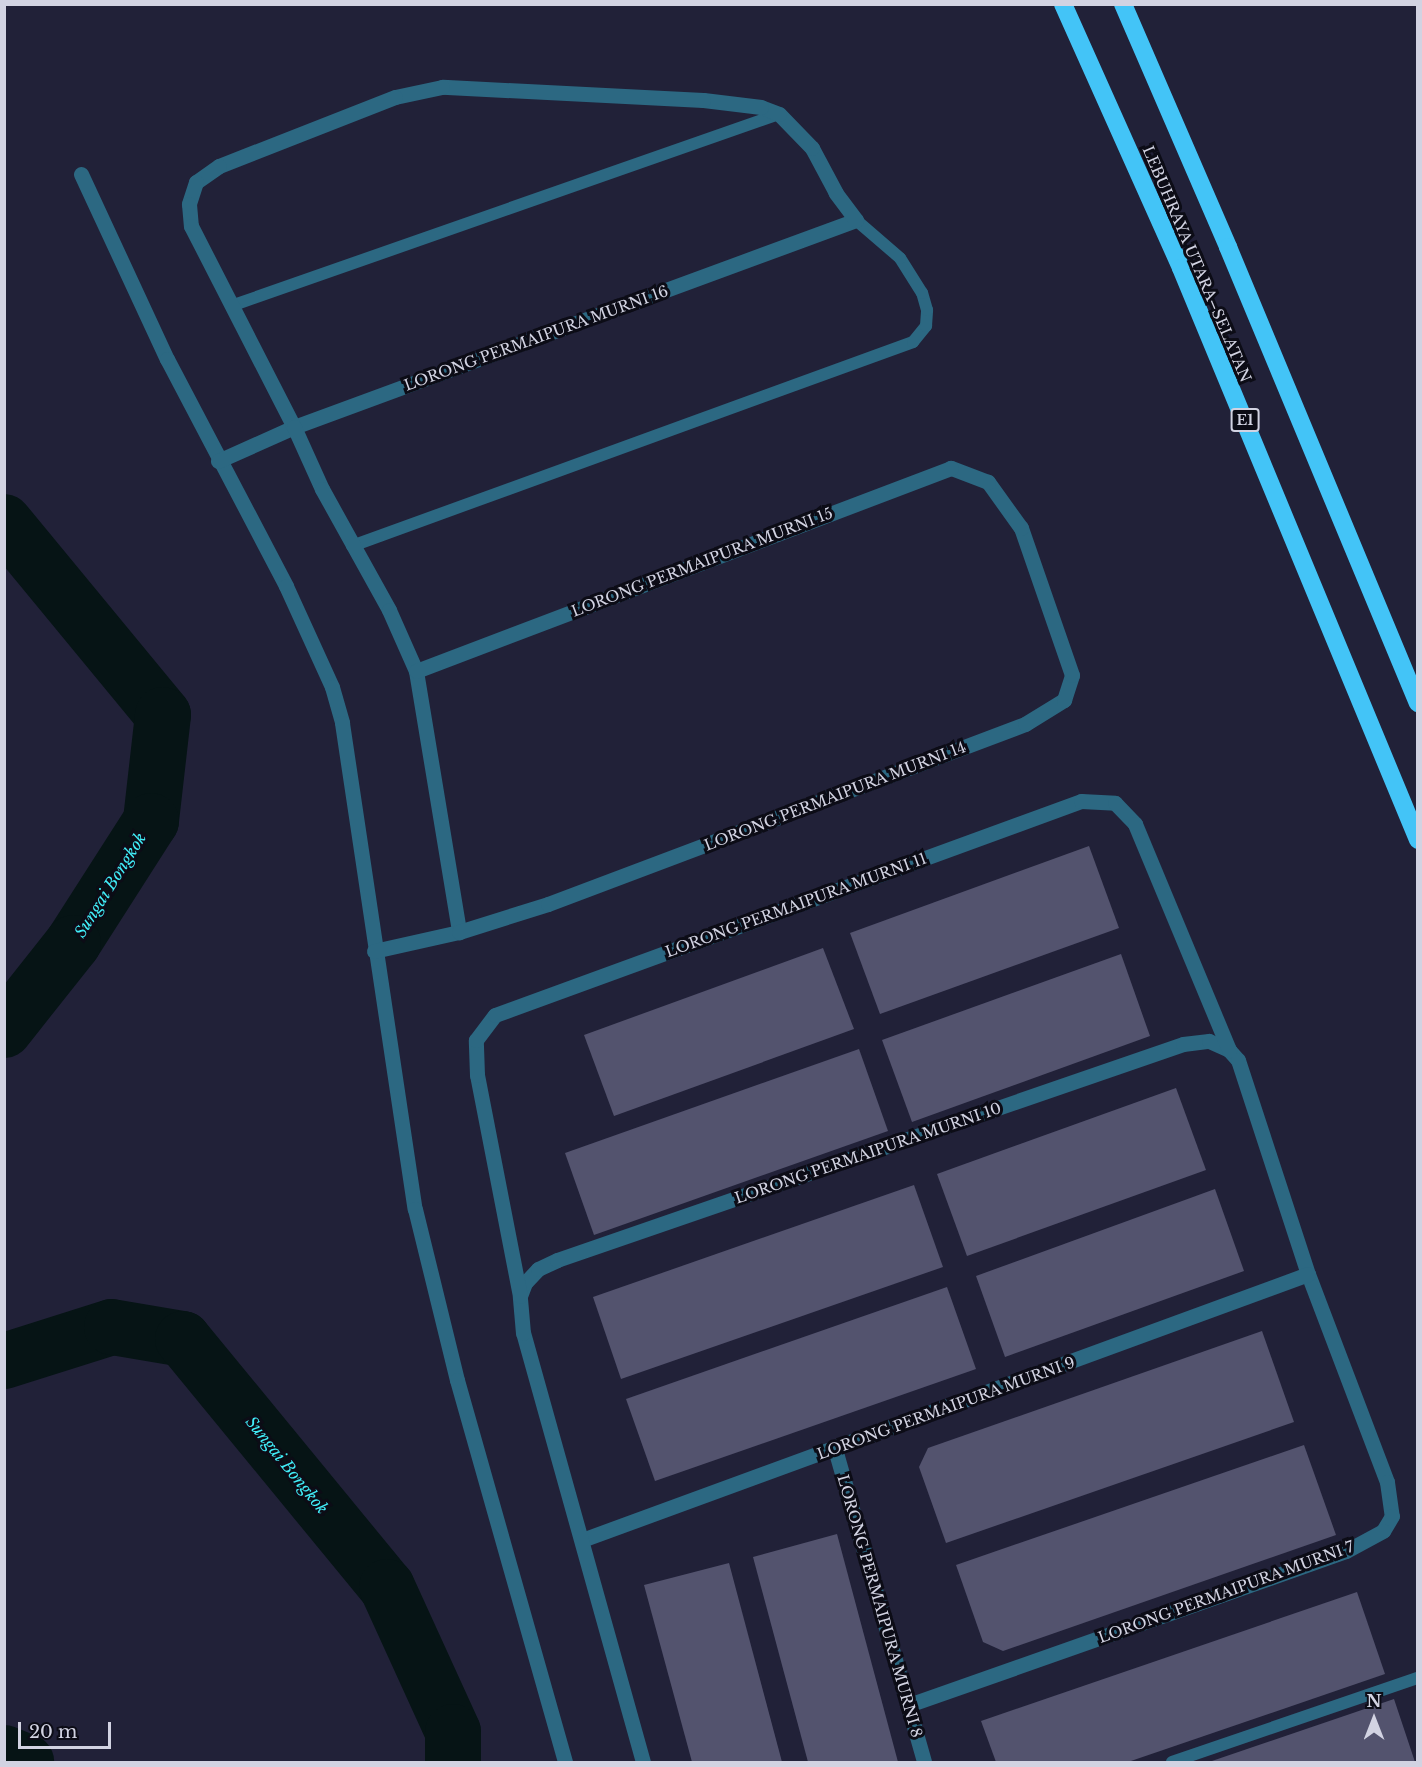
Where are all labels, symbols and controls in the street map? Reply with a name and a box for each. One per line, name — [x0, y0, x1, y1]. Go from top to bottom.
street label: LEBUHRAYA UTARA–SELATAN — [1139, 143, 1255, 385]
street label: LORONG PERMAIPURA MURNI 16 — [401, 282, 671, 394]
road number: E1 — [1230, 409, 1260, 431]
street label: LORONG PERMAIPURA MURNI 15 — [568, 504, 836, 620]
street label: LORONG PERMAIPURA MURNI 14 — [701, 737, 969, 855]
water label: Sungai Bongkok — [70, 829, 150, 941]
street label: LORONG PERMAIPURA MURNI 11 — [662, 849, 930, 961]
street label: LORONG PERMAIPURA MURNI 10 — [732, 1099, 1004, 1207]
street label: LORONG PERMAIPURA MURNI 9 — [814, 1353, 1078, 1463]
water label: Sungai Bongkok — [242, 1412, 332, 1518]
street label: LORONG PERMAIPURA MURNI 8 — [834, 1472, 926, 1740]
street label: LORONG PERMAIPURA MURNI 7 — [1095, 1537, 1357, 1647]
north arrow — [1344, 1689, 1404, 1749]
text: N — [1366, 1691, 1382, 1711]
scale bar — [21, 1710, 114, 1748]
text: 20 m — [29, 1721, 77, 1743]

